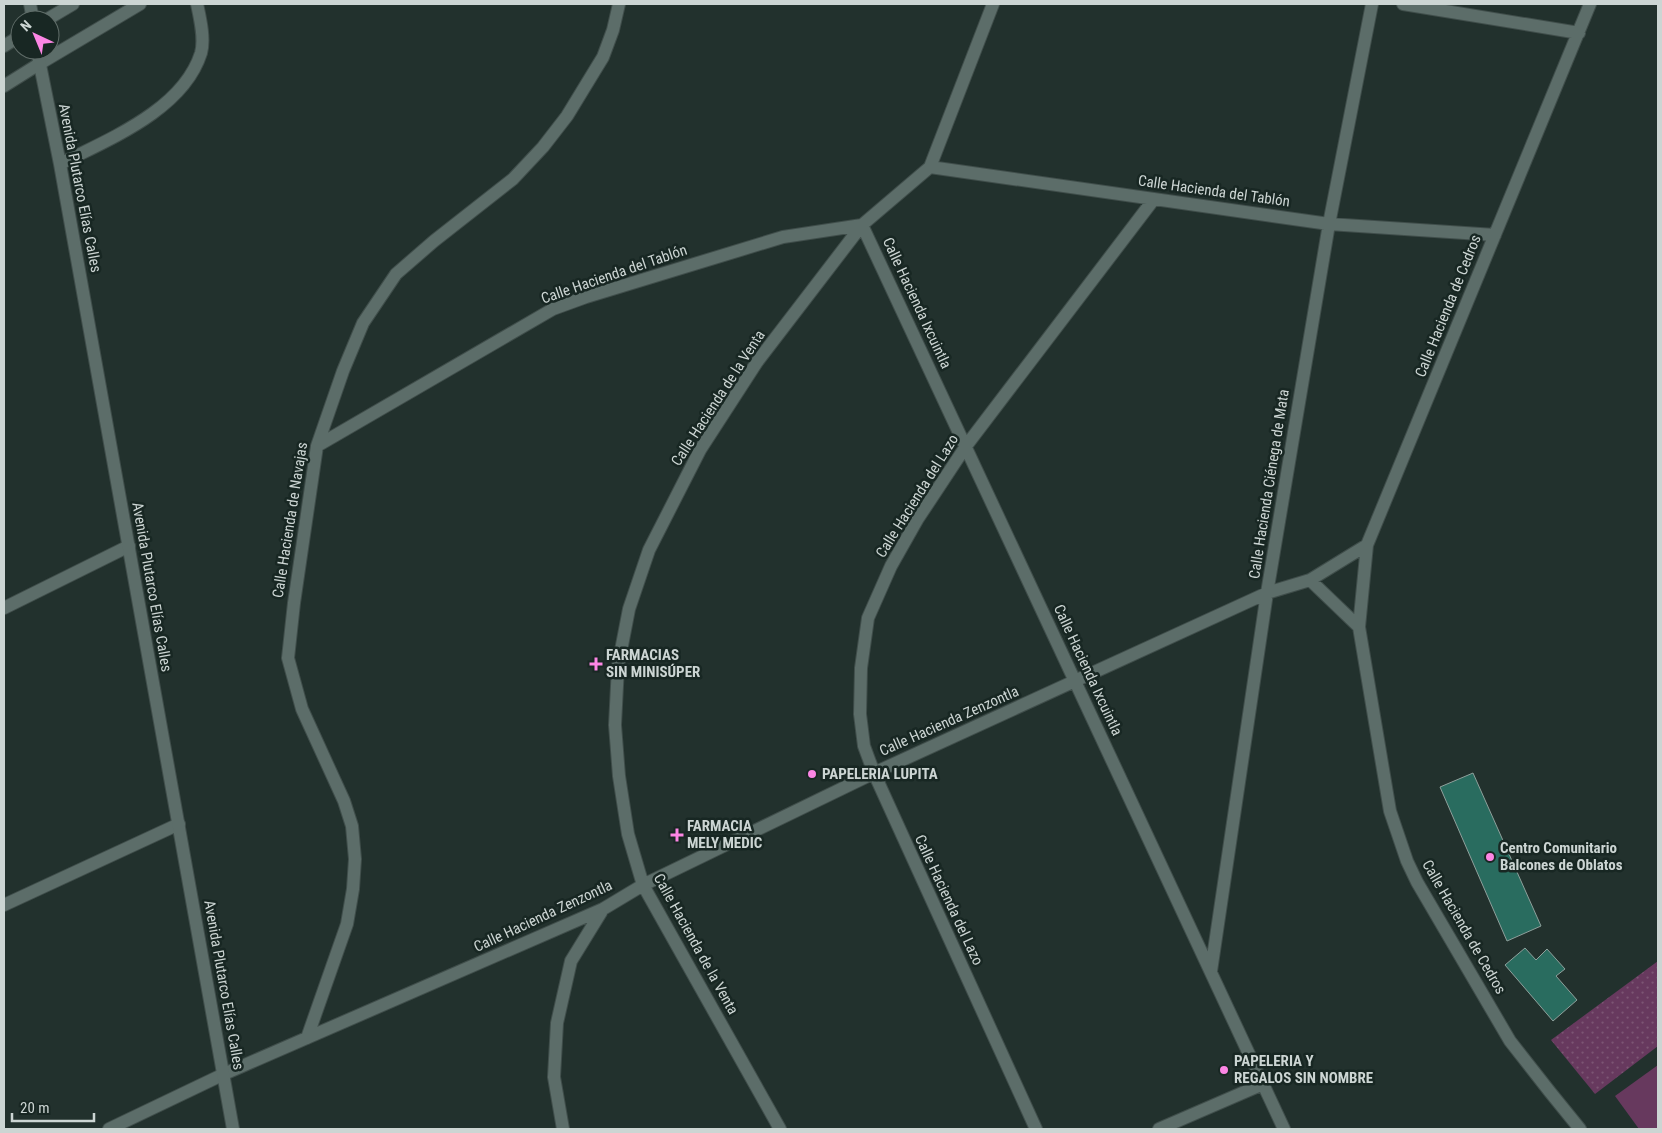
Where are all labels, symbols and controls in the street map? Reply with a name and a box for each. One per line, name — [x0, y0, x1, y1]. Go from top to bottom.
north arrow — [10, 10, 60, 60]
text: N — [17, 17, 35, 34]
street label: Avenida Plutarco Elías Calles — [55, 102, 105, 274]
street label: Calle Hacienda del Tablón — [1137, 171, 1291, 211]
street label: Calle Hacienda de Cedros — [1411, 232, 1485, 380]
street label: Calle Hacienda Ixcuintla — [879, 235, 955, 371]
street label: Calle Hacienda del Tablón — [539, 241, 689, 307]
street label: Calle Hacienda de la Venta — [667, 327, 769, 469]
street label: Calle Hacienda Ciénega de Mata — [1245, 388, 1293, 580]
street label: Calle Hacienda del Lazo — [872, 431, 962, 561]
street label: Calle Hacienda de Navajas — [269, 441, 311, 599]
street label: Avenida Plutarco Elías Calles — [128, 501, 176, 673]
street label: Calle Hacienda Ixcuintla — [1050, 602, 1126, 738]
place label: FARMACIAS SIN MINISÚPER — [606, 646, 700, 681]
marker: FARMACIAS SIN MINISÚPER — [590, 658, 602, 670]
street label: Calle Hacienda Zenzontla — [877, 682, 1021, 760]
place label: PAPELERIA LUPITA — [822, 765, 938, 783]
marker: PAPELERIA LUPITA — [806, 768, 818, 780]
place label: FARMACIA MELY MEDIC — [687, 817, 763, 852]
marker: FARMACIA MELY MEDIC — [671, 829, 683, 841]
street label: Calle Hacienda del Lazo — [911, 832, 987, 968]
place label: Centro Comunitario Balcones de Oblatos — [1500, 839, 1623, 874]
marker: Centro Comunitario Balcones de Oblatos — [1484, 851, 1496, 863]
street label: Calle Hacienda de Cedros — [1418, 857, 1510, 997]
street label: Calle Hacienda de la Venta — [650, 870, 742, 1018]
street label: Calle Hacienda Zenzontla — [471, 876, 615, 956]
street label: Avenida Plutarco Elías Calles — [200, 899, 248, 1071]
place label: PAPELERIA Y REGALOS SIN NOMBRE — [1234, 1052, 1373, 1087]
marker: PAPELERIA Y REGALOS SIN NOMBRE — [1218, 1064, 1230, 1076]
scale bar — [12, 1090, 95, 1122]
text: 20 m — [20, 1099, 50, 1117]

